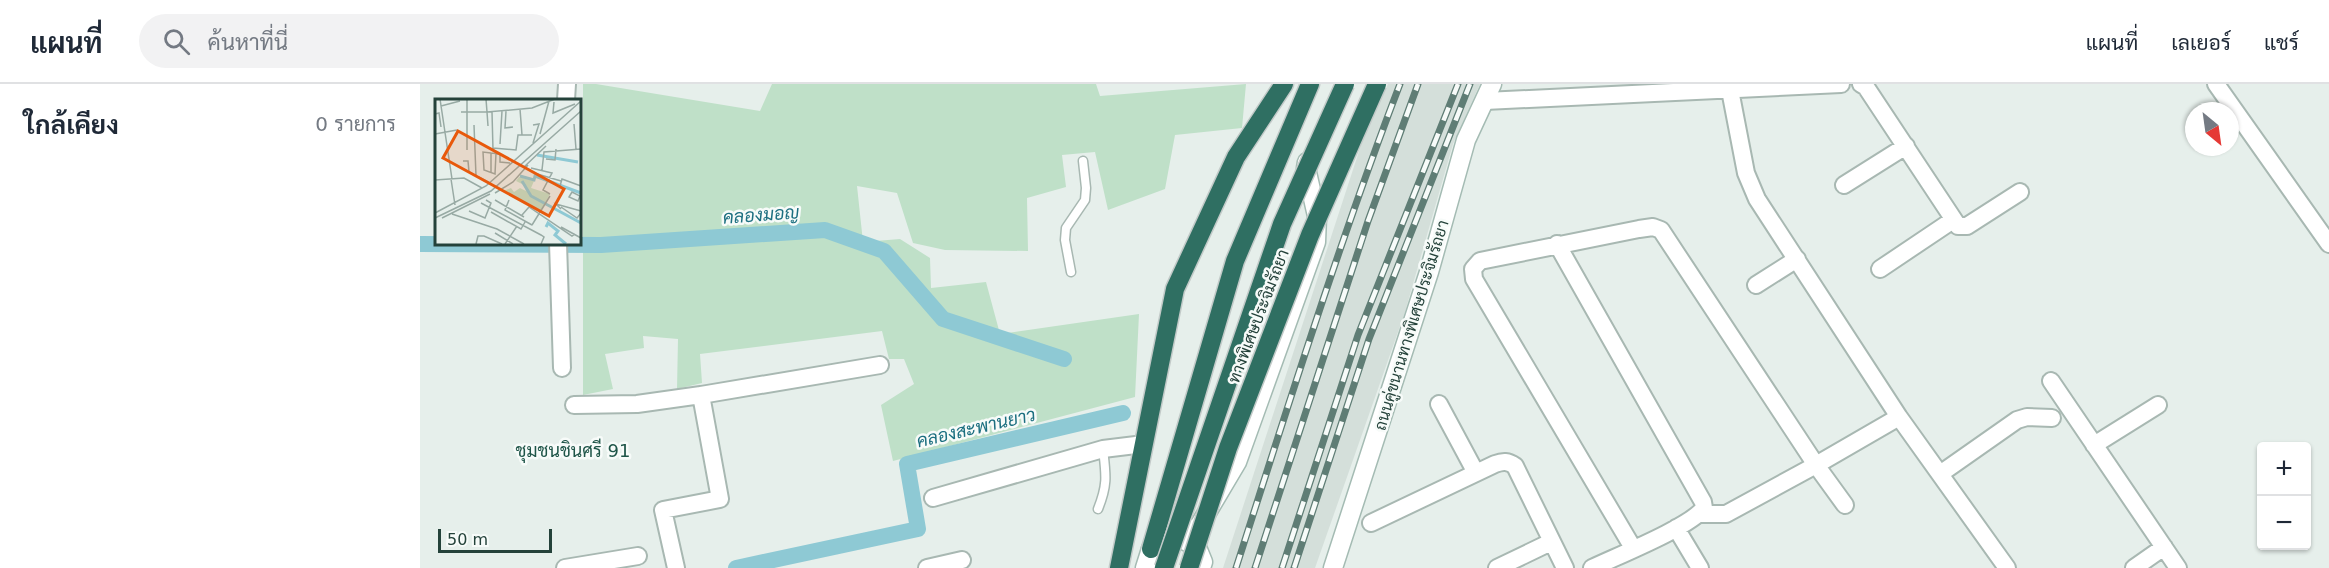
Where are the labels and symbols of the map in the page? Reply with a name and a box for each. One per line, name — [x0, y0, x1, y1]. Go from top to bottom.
inset map — [435, 99, 580, 244]
north arrow — [2185, 102, 2239, 156]
water label: คลองมอญ — [722, 201, 800, 229]
street label: ถนนคู่ขนานทางพิเศษประจิมรัถยา — [1369, 217, 1454, 433]
street label: ทางพิเศษประจิมรัถยา — [1223, 246, 1293, 386]
water label: คลองสะพานยาว — [914, 404, 1037, 451]
district label: ชุมชนชินศรี 91 — [516, 438, 630, 463]
scale bar — [438, 526, 552, 554]

